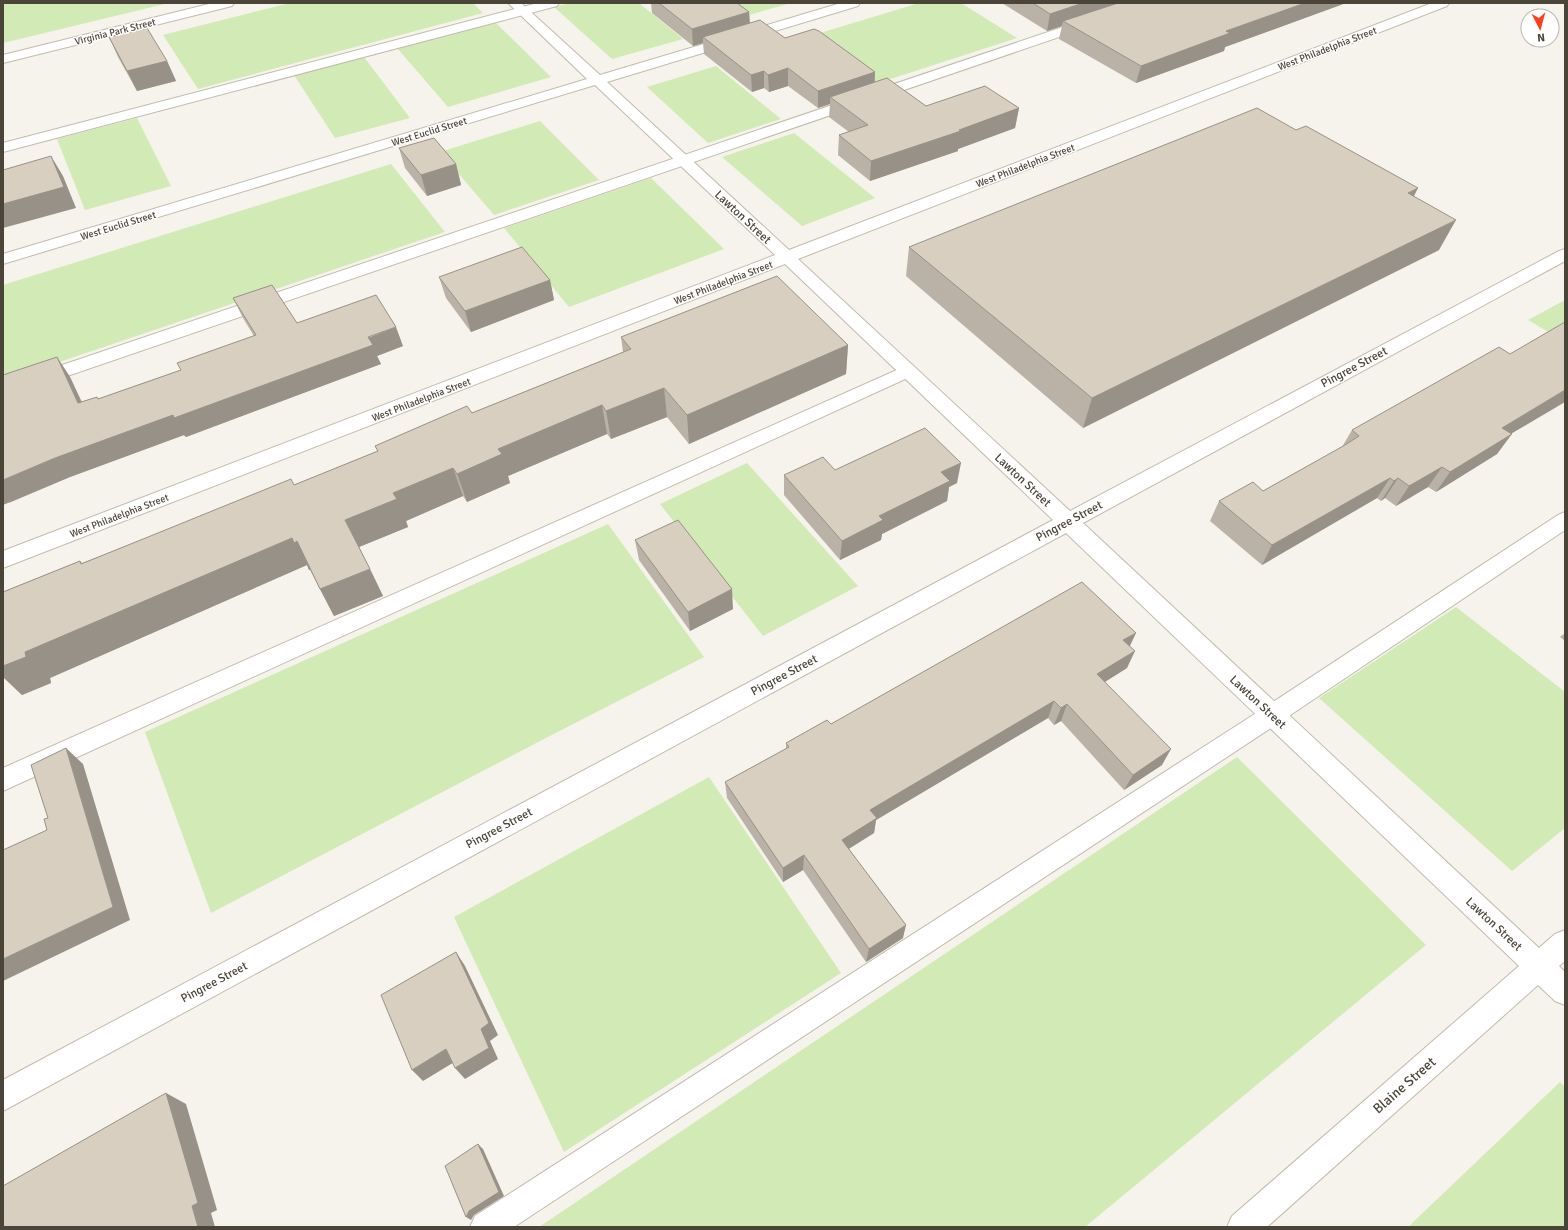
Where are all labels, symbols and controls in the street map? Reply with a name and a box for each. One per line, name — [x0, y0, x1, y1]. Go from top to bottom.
north arrow — [1520, 8, 1560, 48]
street label: Virginia Park Street — [74, 16, 157, 48]
street label: West Philadelphia Street — [1276, 24, 1379, 73]
text: N — [1537, 31, 1545, 44]
street label: West Euclid Street — [390, 115, 469, 149]
street label: West Philadelphia Street — [974, 141, 1077, 190]
street label: Lawton Street — [711, 187, 774, 247]
street label: West Euclid Street — [79, 209, 158, 243]
street label: West Philadelphia Street — [672, 258, 775, 307]
street label: Pingree Street — [1318, 344, 1390, 391]
street label: West Philadelphia Street — [370, 375, 473, 424]
street label: Lawton Street — [991, 450, 1054, 510]
street label: West Philadelphia Street — [68, 491, 171, 540]
street label: Pingree Street — [1033, 498, 1105, 545]
street label: Pingree Street — [748, 652, 820, 699]
street label: Lawton Street — [1226, 672, 1289, 732]
street label: Pingree Street — [463, 805, 535, 852]
street label: Lawton Street — [1462, 894, 1525, 954]
street label: Pingree Street — [178, 959, 250, 1006]
street label: Blaine Street — [1369, 1053, 1439, 1117]

